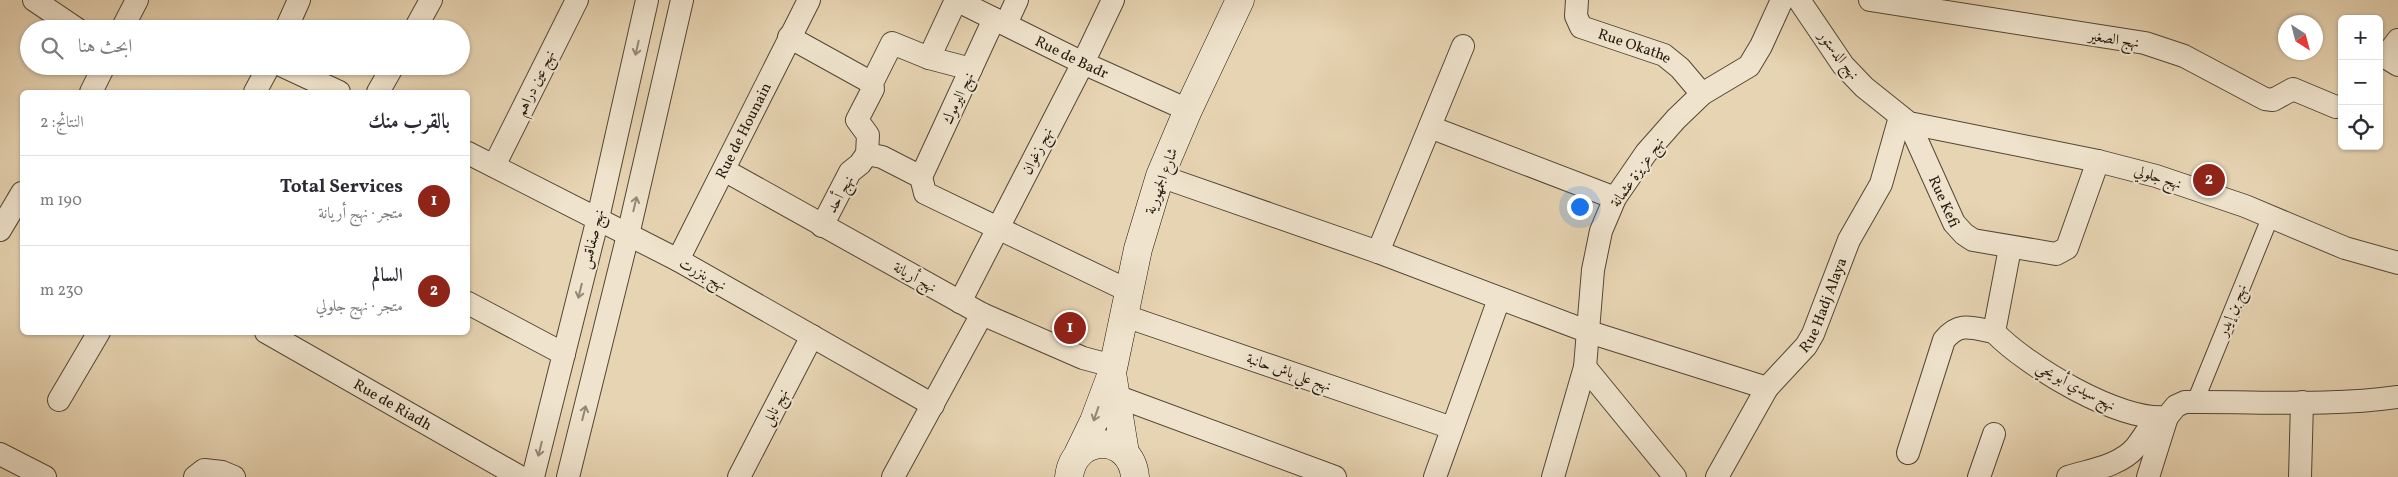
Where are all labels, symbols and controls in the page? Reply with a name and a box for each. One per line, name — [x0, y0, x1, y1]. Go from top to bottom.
north arrow — [2278, 15, 2323, 60]
map controls — [2338, 15, 2383, 150]
button: + — [2338, 15, 2383, 60]
search box — [20, 20, 470, 75]
street label: Rue Okathe — [1595, 24, 1676, 69]
street label: نهج الدستور — [1810, 25, 1863, 86]
street label: نهج الصغير — [2085, 26, 2141, 57]
street label: Rue de Badr — [1031, 32, 1111, 85]
icon: search — [38, 34, 66, 62]
text: ابحث هنا — [78, 34, 132, 60]
one-way arrow — [632, 39, 641, 55]
street label: نهج عين دراهم — [511, 47, 563, 121]
button: − — [2338, 60, 2383, 105]
street label: نهج اليرموك — [938, 69, 982, 129]
street label: Rue de Hounain — [712, 79, 778, 183]
button: locate — [2338, 105, 2383, 150]
text: بالقرب منك — [368, 108, 450, 137]
text: النتائج: 2 — [40, 112, 84, 134]
street label: نهج زغوان — [1017, 124, 1061, 180]
street label: نهج عزيزة عثمانة — [1606, 133, 1672, 213]
street label: شارع الجمهورية — [1141, 145, 1185, 218]
street label: نهج جلولي — [2130, 161, 2184, 198]
pin: 2 — [2193, 161, 2225, 199]
street label: نهج أحد — [821, 171, 862, 218]
street label: Rue Kefi — [1922, 173, 1964, 231]
text: Total Services — [280, 174, 403, 200]
text: 190 m — [40, 190, 82, 212]
text: 1 — [431, 190, 437, 212]
your location — [1567, 194, 1593, 220]
one-way arrow — [631, 196, 640, 212]
text: متجر · نهج أريانة — [318, 203, 403, 225]
street label: نهج صفاقس — [576, 207, 613, 272]
street label: نهج بنزرت — [674, 254, 730, 299]
street label: Rue Hadj Alaya — [1795, 255, 1853, 359]
street label: نهج أريانة — [888, 256, 941, 301]
text: السالم — [372, 263, 403, 289]
text: 230 m — [40, 280, 83, 302]
text: 2 — [430, 280, 438, 302]
street label: نهج بن إيدر — [2213, 281, 2255, 343]
one-way arrow — [574, 282, 584, 298]
text: متجر · نهج جلولي — [316, 296, 403, 318]
pin: 1 — [1054, 309, 1086, 347]
street label: نهج علي باش حانبة — [1243, 349, 1334, 400]
street label: نهج سيدي أبو يحي — [2031, 356, 2120, 419]
street label: Rue de Riadh — [349, 375, 435, 436]
street label: نهج نابل — [758, 385, 797, 431]
one-way arrow — [580, 405, 589, 421]
one-way arrow — [1091, 406, 1100, 421]
one-way arrow — [535, 440, 544, 456]

